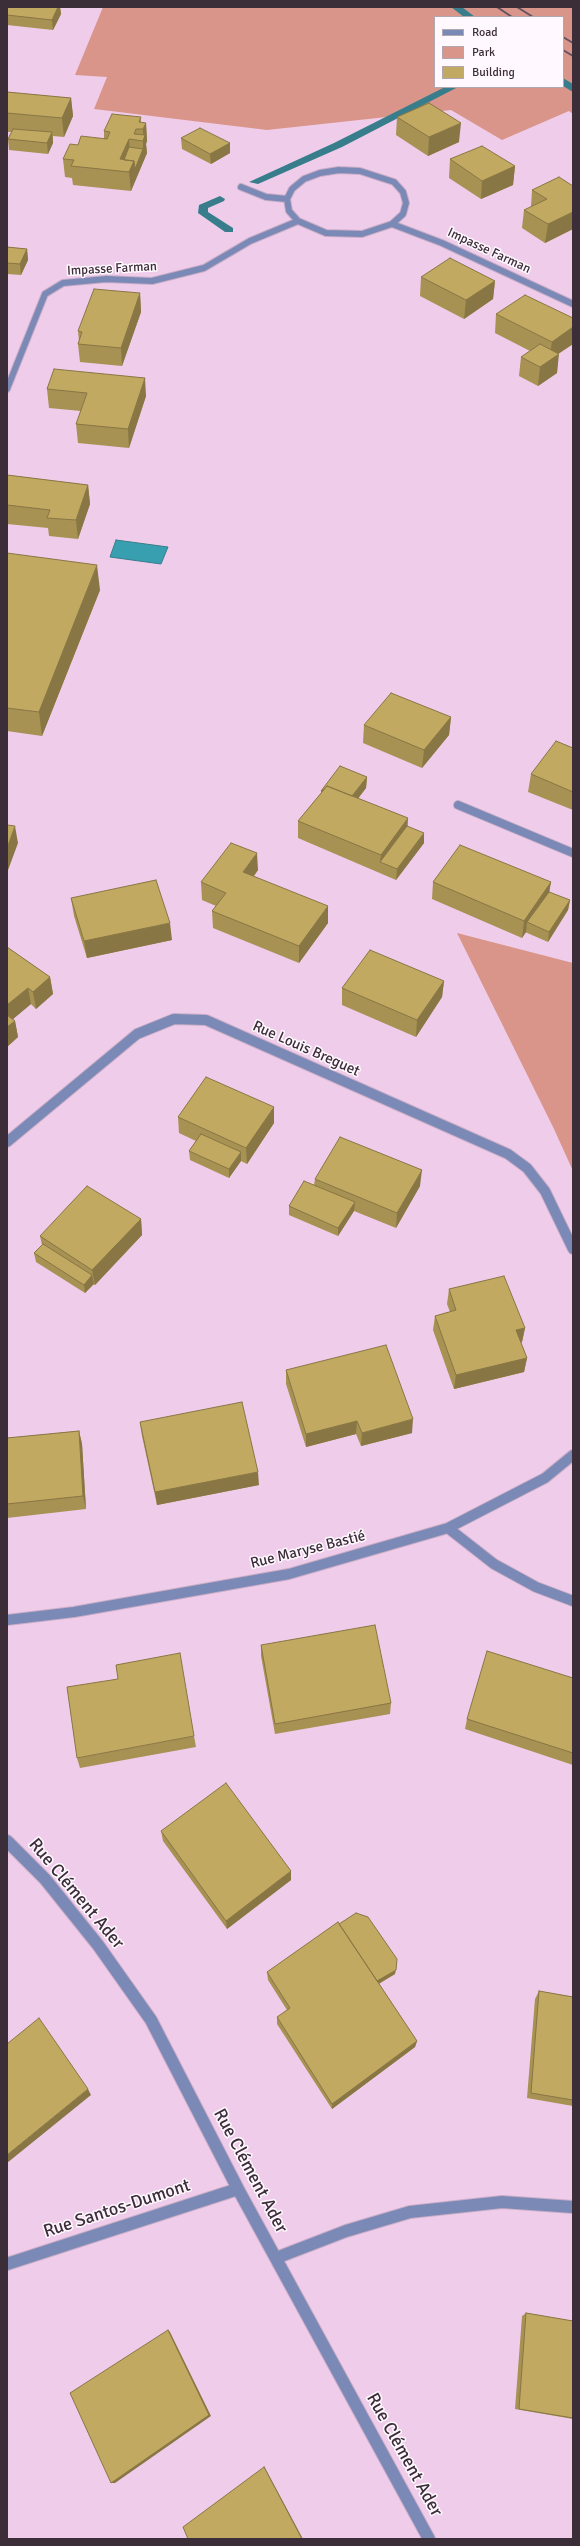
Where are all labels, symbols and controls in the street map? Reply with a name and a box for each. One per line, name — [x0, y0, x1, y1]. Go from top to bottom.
legend — [434, 16, 564, 88]
text: Road — [472, 25, 498, 40]
text: Park — [472, 45, 495, 60]
text: Building — [472, 65, 515, 80]
street label: Impasse Farman — [445, 225, 533, 277]
street label: Impasse Farman — [67, 259, 157, 279]
street label: Rue Louis Breguet — [250, 1017, 362, 1081]
street label: Rue Maryse Bastié — [249, 1527, 367, 1573]
street label: Rue Clément Ader — [23, 1834, 129, 1954]
street label: Rue Clément Ader — [208, 2105, 292, 2237]
street label: Rue Santos-Dumont — [41, 2175, 193, 2243]
street label: Rue Clément Ader — [361, 2390, 447, 2520]

